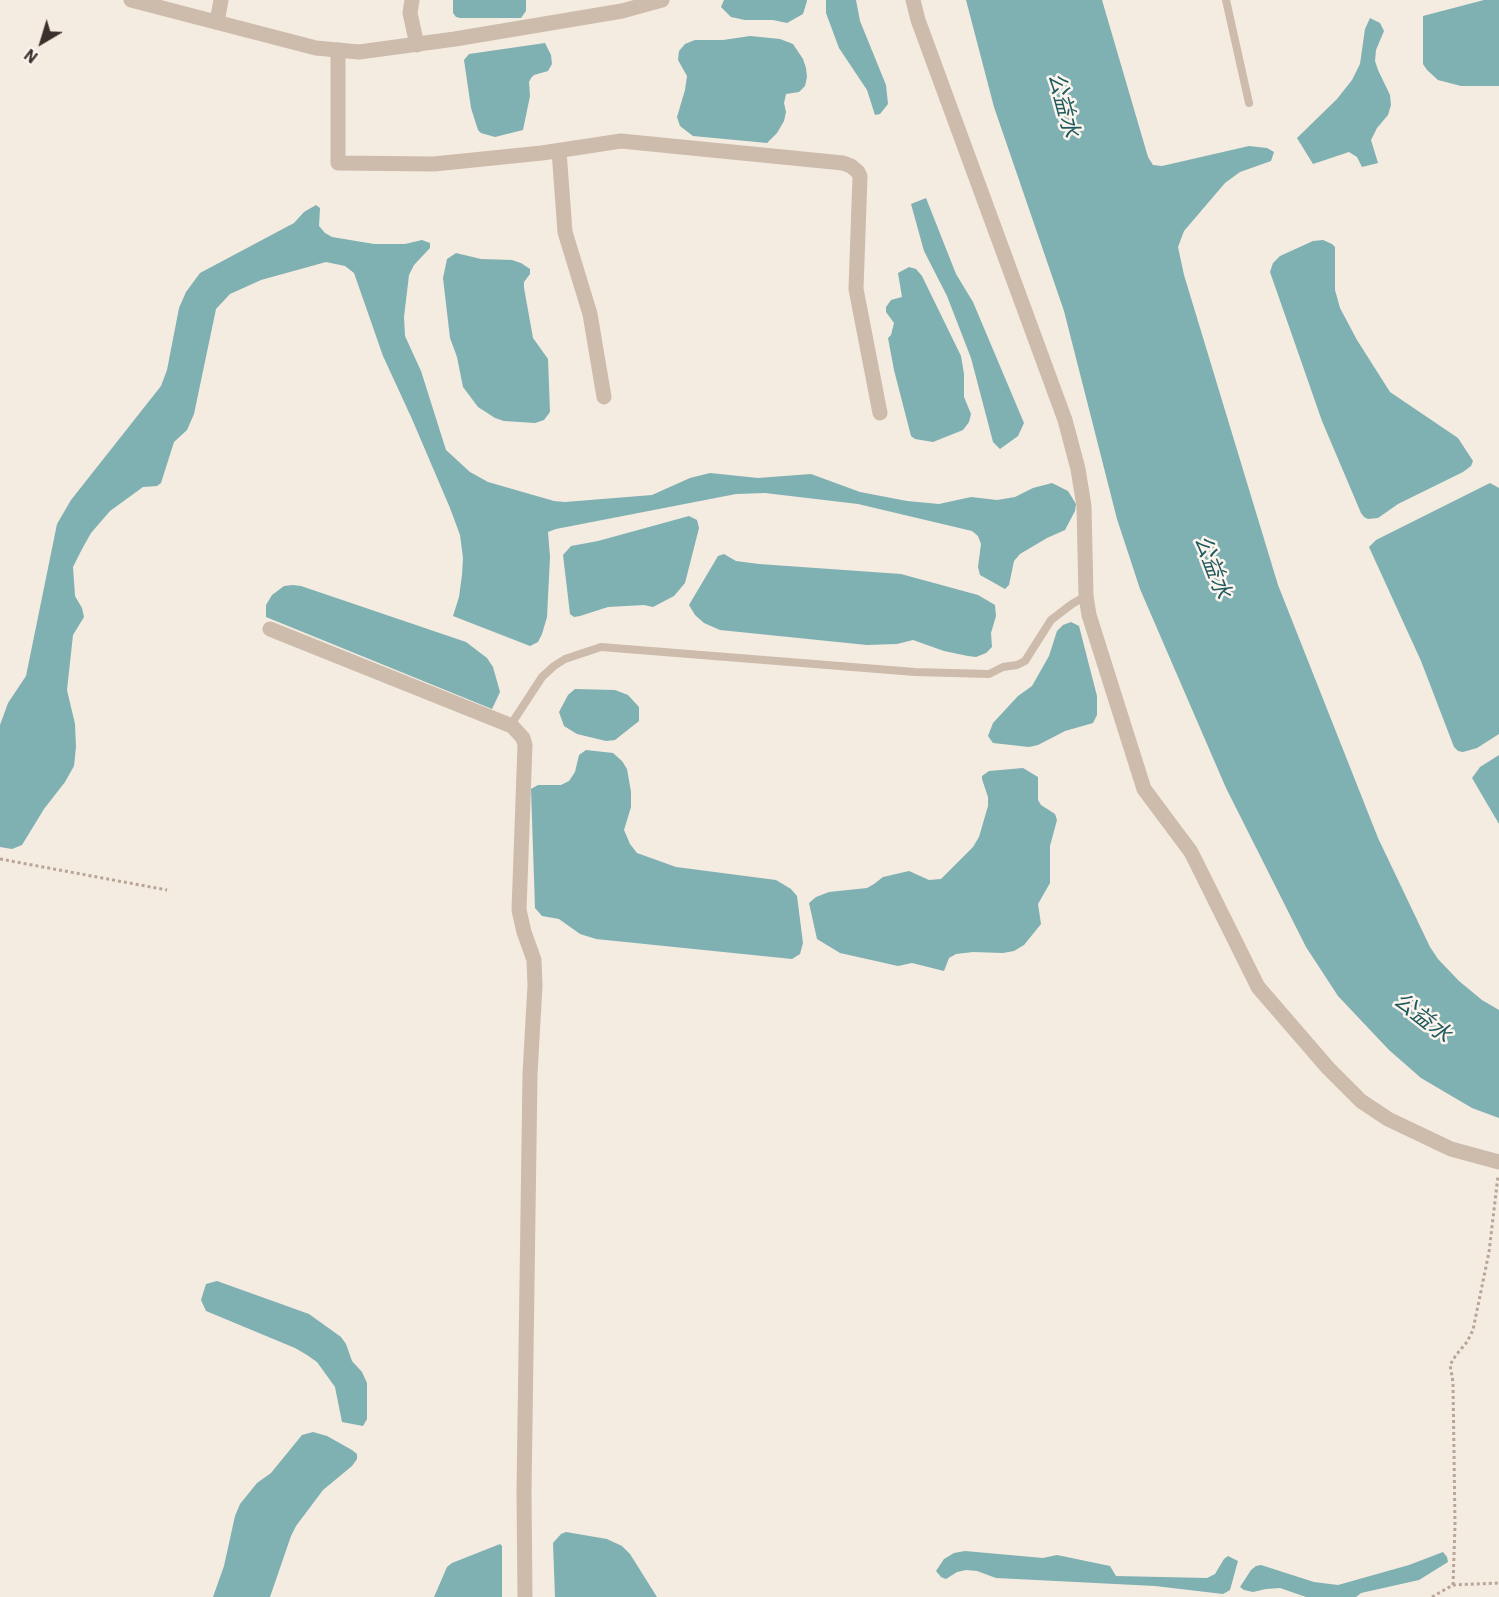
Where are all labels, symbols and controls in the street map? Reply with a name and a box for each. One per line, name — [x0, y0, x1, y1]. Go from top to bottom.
north arrow — [12, 12, 72, 72]
text: N — [20, 45, 42, 68]
water label: 公益水 — [1042, 70, 1084, 140]
water label: 公益水 — [1188, 531, 1236, 603]
water label: 公益水 — [1388, 987, 1456, 1049]

